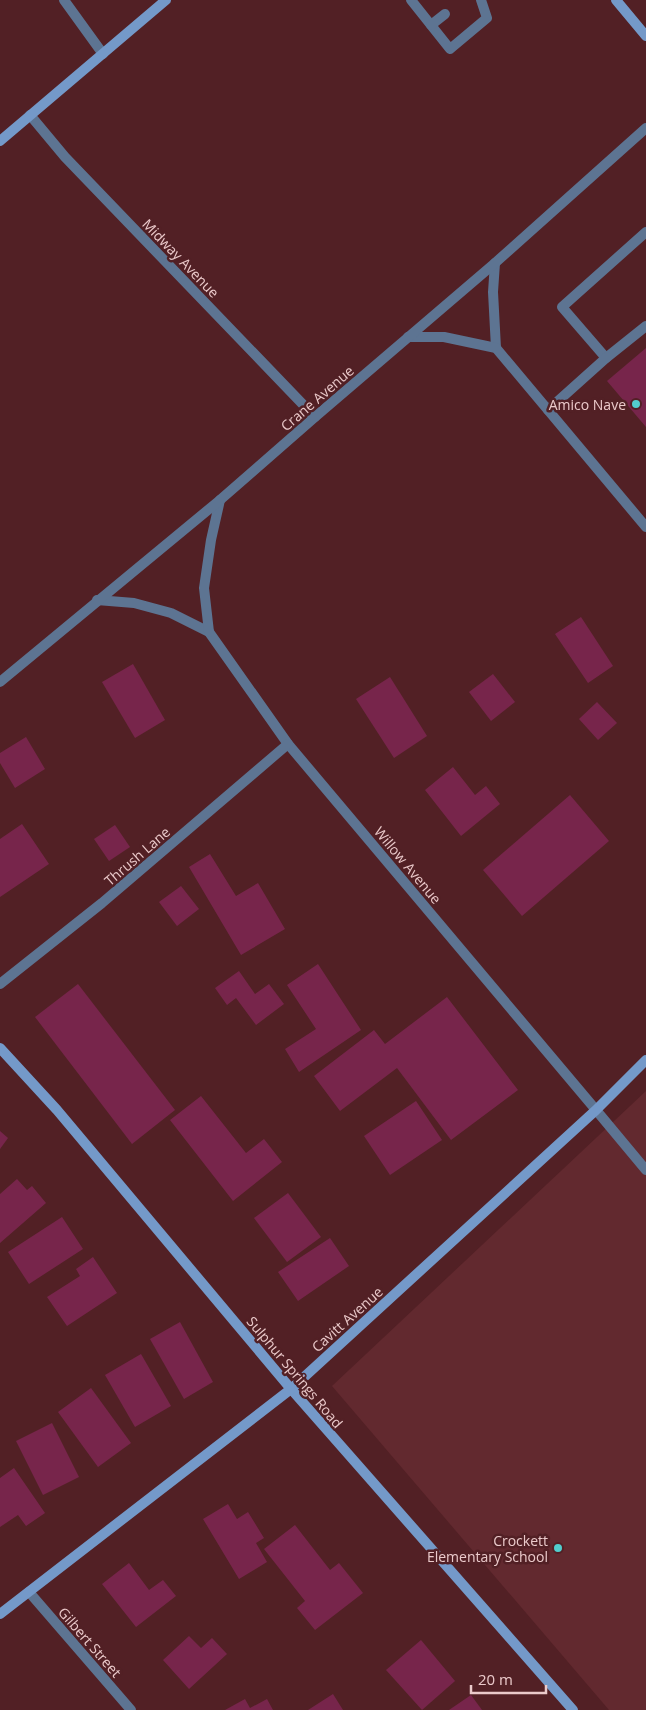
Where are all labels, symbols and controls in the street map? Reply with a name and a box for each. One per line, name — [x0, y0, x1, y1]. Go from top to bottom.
street label: Midway Avenue — [138, 214, 224, 302]
street label: Crane Avenue — [276, 361, 358, 435]
place label: Amico Nave — [549, 395, 626, 414]
marker: Amico Nave — [630, 398, 642, 410]
street label: Thrush Lane — [100, 822, 174, 890]
street label: Willow Avenue — [370, 822, 446, 908]
street label: Cavitt Avenue — [307, 1282, 387, 1356]
street label: Sulphur Springs Road — [243, 1312, 347, 1432]
place label: Crockett Elementary School — [427, 1531, 548, 1566]
marker: Crockett Elementary School — [552, 1542, 564, 1554]
street label: Gilbert Street — [54, 1603, 126, 1681]
scale bar — [471, 1662, 546, 1694]
text: 20 m — [478, 1669, 513, 1689]

